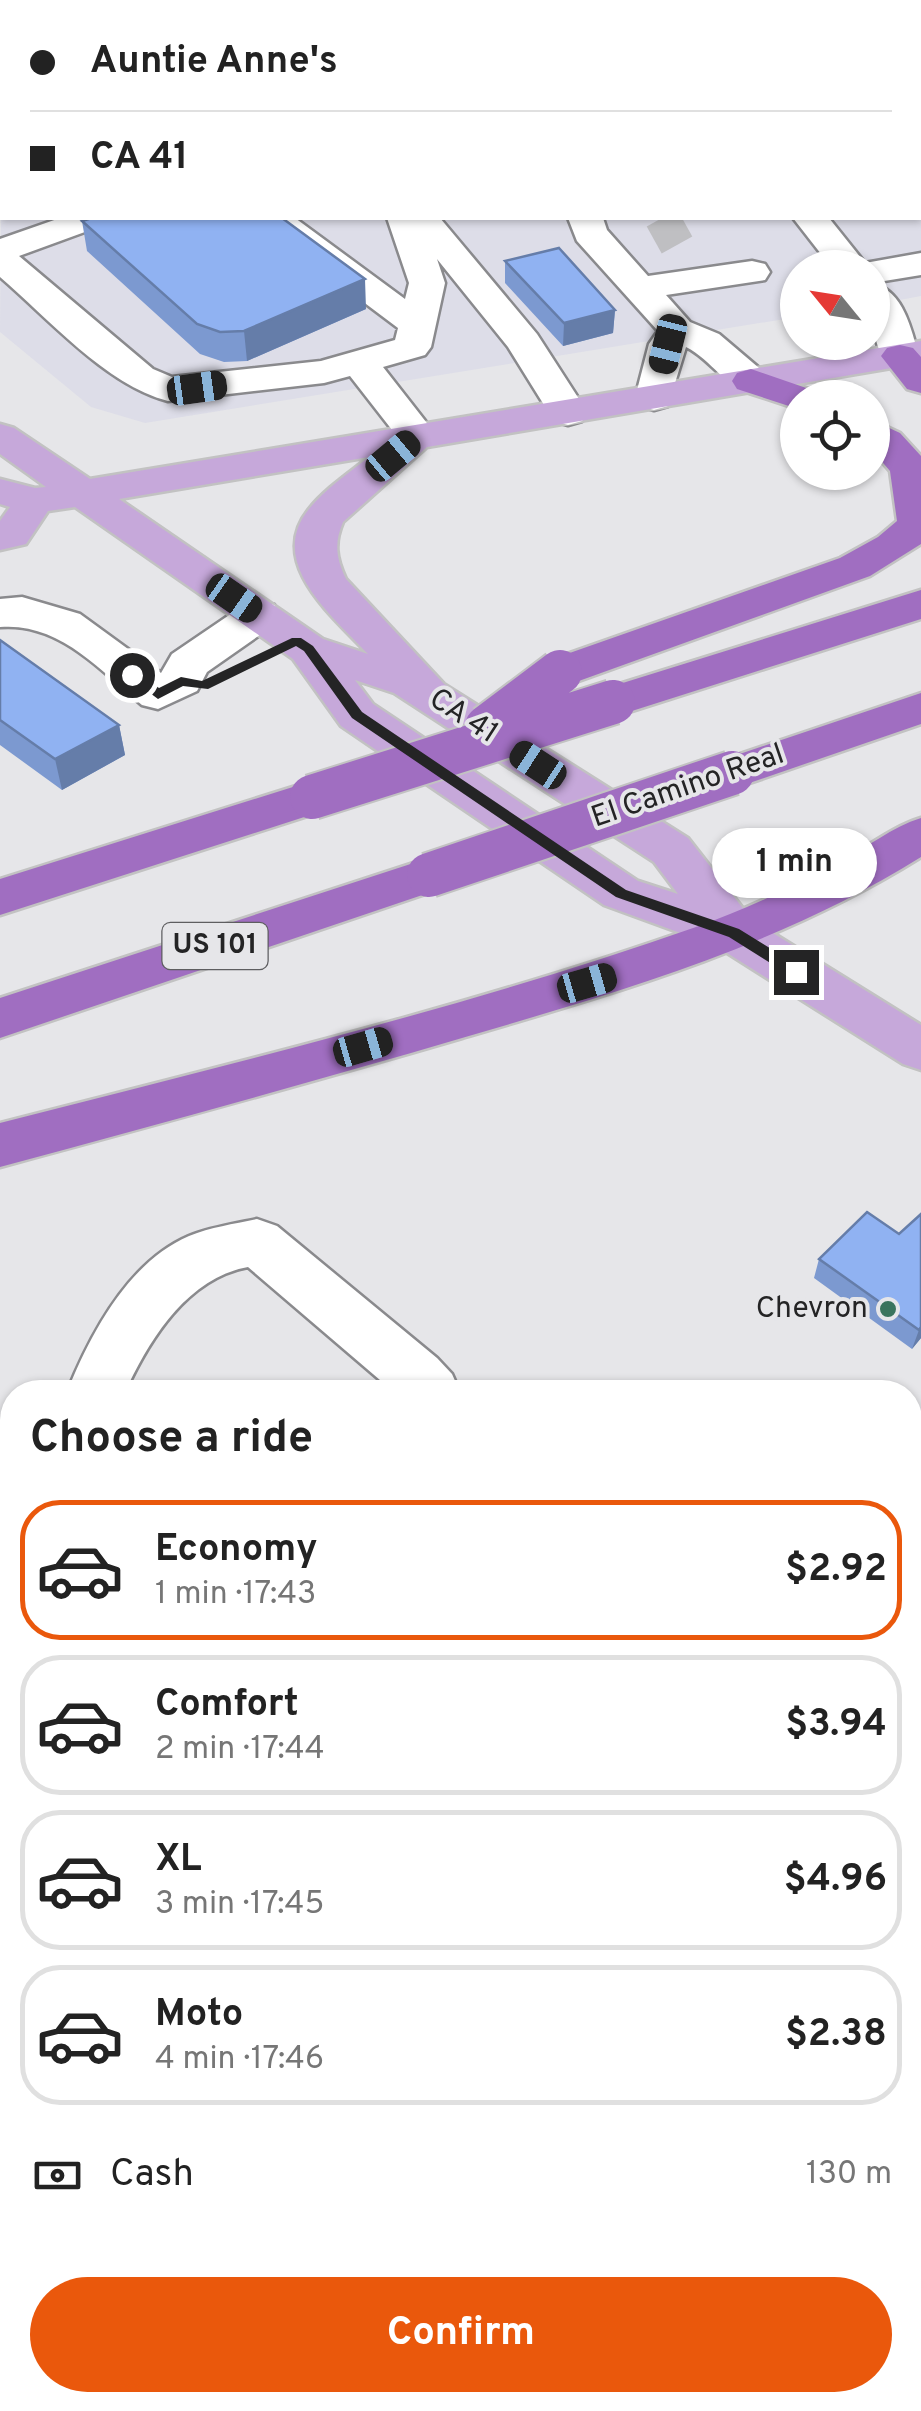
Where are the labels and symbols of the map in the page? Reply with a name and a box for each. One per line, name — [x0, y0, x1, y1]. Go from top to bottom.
north arrow — [780, 250, 890, 360]
car — [646, 311, 690, 377]
car — [165, 369, 229, 407]
car — [360, 425, 426, 487]
car — [201, 569, 267, 627]
route start — [110, 653, 155, 698]
street label: CA 41 — [422, 681, 504, 753]
car — [505, 736, 571, 794]
street label: El Camino Real — [587, 737, 789, 837]
callout: 1 min — [714, 827, 878, 897]
road number: US 101 — [162, 923, 268, 969]
route end — [774, 950, 819, 995]
car — [554, 960, 620, 1006]
car — [330, 1024, 396, 1070]
place label: Chevron — [756, 1291, 868, 1328]
marker: Chevron — [877, 1298, 899, 1320]

